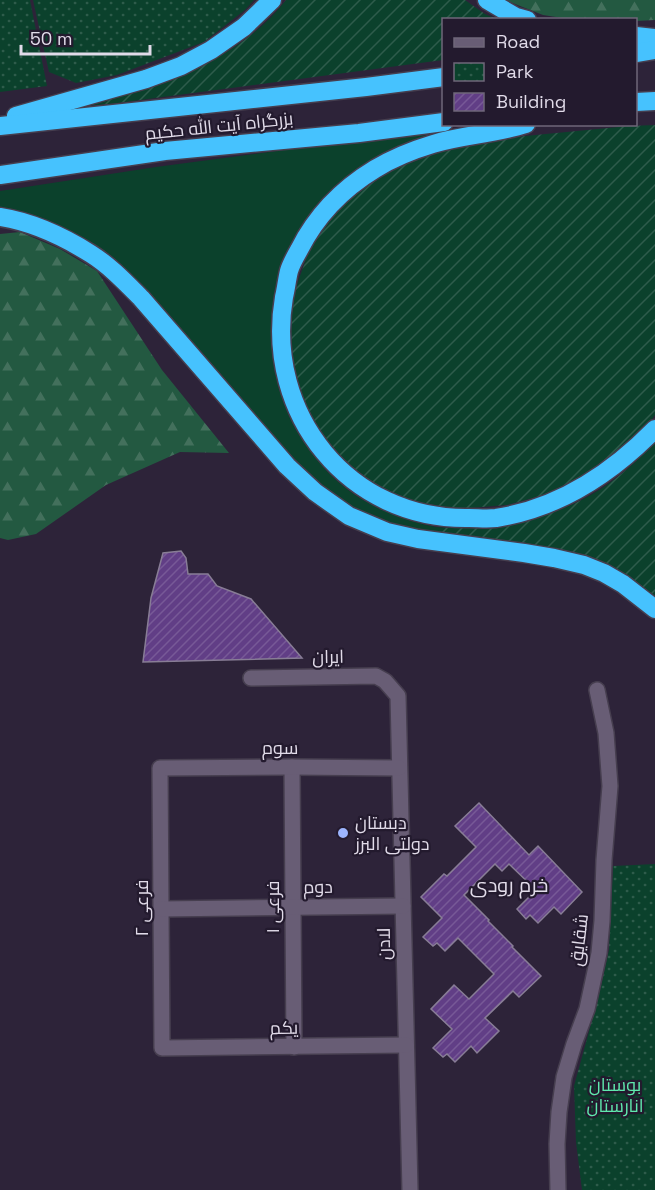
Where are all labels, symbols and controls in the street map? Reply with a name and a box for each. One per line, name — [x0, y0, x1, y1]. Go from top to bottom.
scale bar — [21, 18, 150, 56]
legend — [442, 18, 637, 126]
text: 50 m — [30, 27, 72, 50]
text: Road — [496, 30, 540, 53]
text: Park — [496, 60, 534, 83]
text: Building — [496, 90, 566, 113]
street label: بزرگراه آیت الله حکیم — [144, 106, 294, 146]
street label: ایران — [312, 645, 344, 668]
street label: سوم — [262, 736, 298, 760]
place label: دبستان دولتی البرز — [354, 811, 430, 855]
marker: دبستان دولتی البرز — [336, 826, 350, 840]
district label: خرم رودی — [470, 872, 548, 899]
street label: دوم — [303, 875, 333, 899]
street label: فرعی ۲ — [130, 879, 153, 937]
street label: فرعی ۱ — [261, 880, 284, 934]
street label: شقایق — [564, 912, 594, 968]
street label: لادن — [372, 928, 395, 960]
street label: یکم — [270, 1016, 299, 1040]
park label: بوستان انارستان — [586, 1073, 644, 1117]

